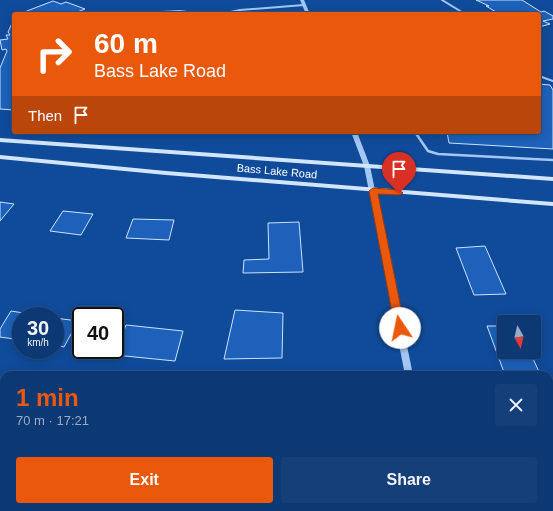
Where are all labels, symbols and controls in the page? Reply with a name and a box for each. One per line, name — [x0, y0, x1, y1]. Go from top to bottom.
icon: right — [28, 28, 80, 80]
text: 60 m — [94, 28, 158, 59]
text: Bass Lake Road — [94, 61, 226, 81]
icon: arrive — [70, 104, 92, 126]
text: Then — [28, 107, 62, 124]
pin — [382, 152, 416, 193]
icon: arrive — [388, 158, 410, 180]
street label: Bass Lake Road — [236, 162, 318, 180]
speed limit sign: 40 — [72, 307, 124, 359]
position arrow — [379, 307, 421, 349]
north arrow — [497, 315, 541, 359]
map controls — [497, 315, 541, 359]
text: 30 — [27, 317, 49, 339]
text: km/h — [27, 337, 49, 348]
text: 1 min — [16, 384, 79, 411]
button: close — [495, 384, 537, 426]
text: 70 m · 17:21 — [16, 413, 89, 428]
button: Exit — [16, 457, 273, 503]
button: Share — [281, 457, 537, 503]

